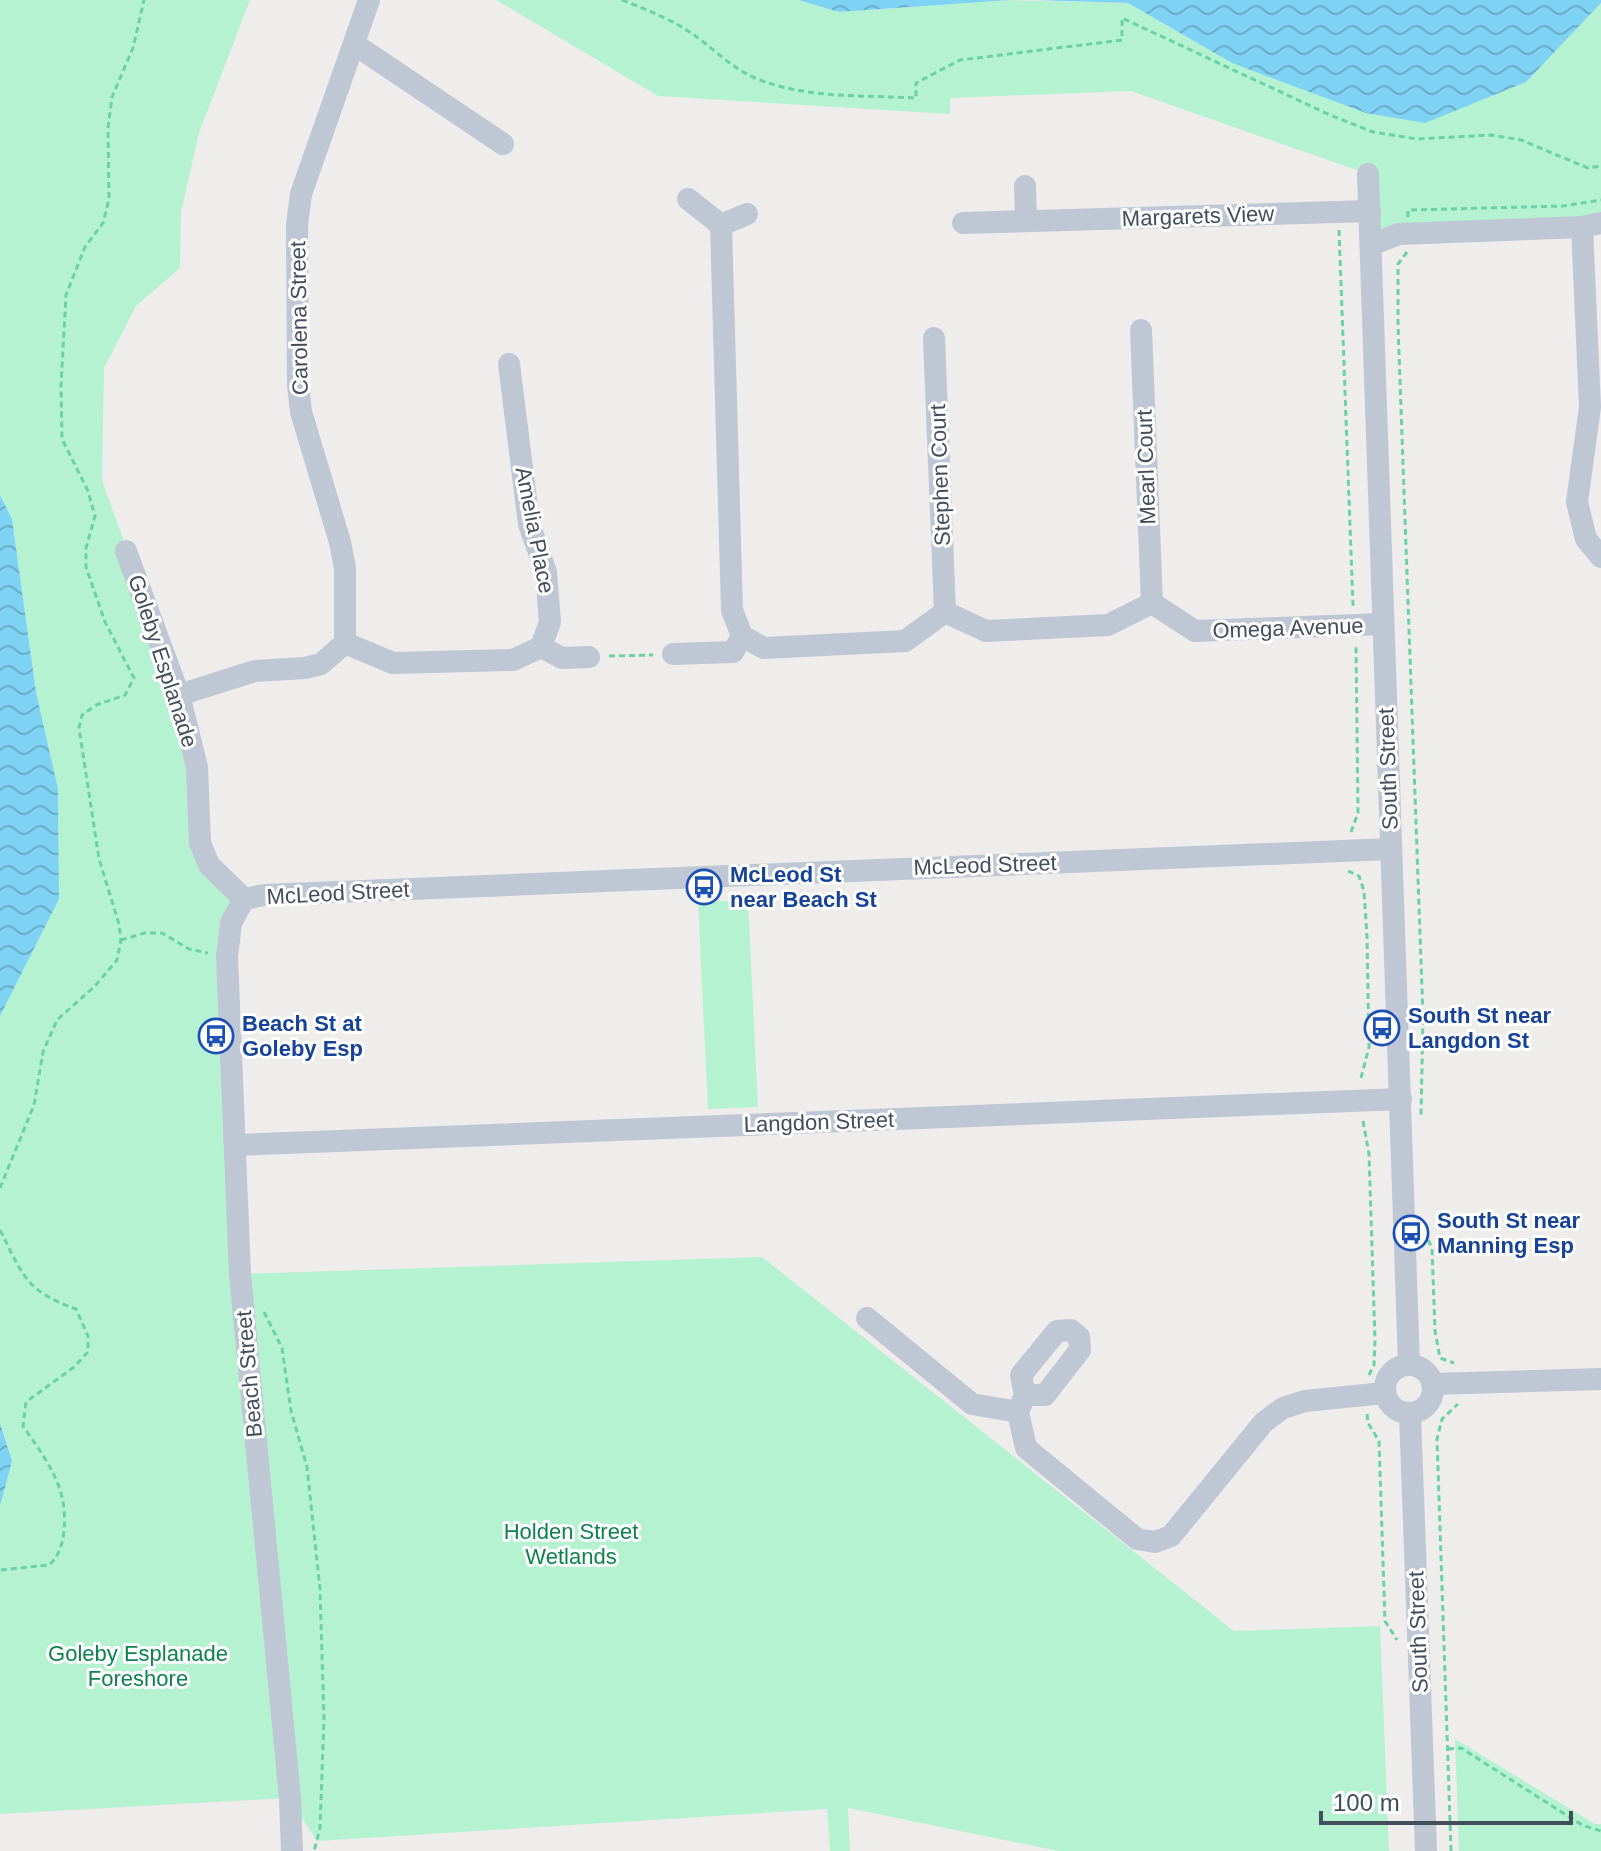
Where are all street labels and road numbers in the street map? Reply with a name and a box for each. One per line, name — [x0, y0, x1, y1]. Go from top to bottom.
street label: Margarets View — [1121, 201, 1275, 231]
street label: Carolena Street — [285, 241, 313, 395]
street label: Stephen Court — [925, 404, 955, 546]
street label: Mearl Court — [1132, 409, 1160, 525]
street label: Amelia Place — [510, 465, 560, 595]
street label: Goleby Esplanade — [123, 572, 203, 750]
street label: Omega Avenue — [1212, 613, 1364, 643]
street label: South Street — [1373, 707, 1403, 831]
street label: McLeod Street — [913, 850, 1057, 880]
street label: McLeod Street — [266, 877, 410, 909]
street label: Langdon Street — [743, 1107, 895, 1137]
street label: Beach Street — [231, 1310, 267, 1438]
street label: South Street — [1403, 1570, 1433, 1694]

